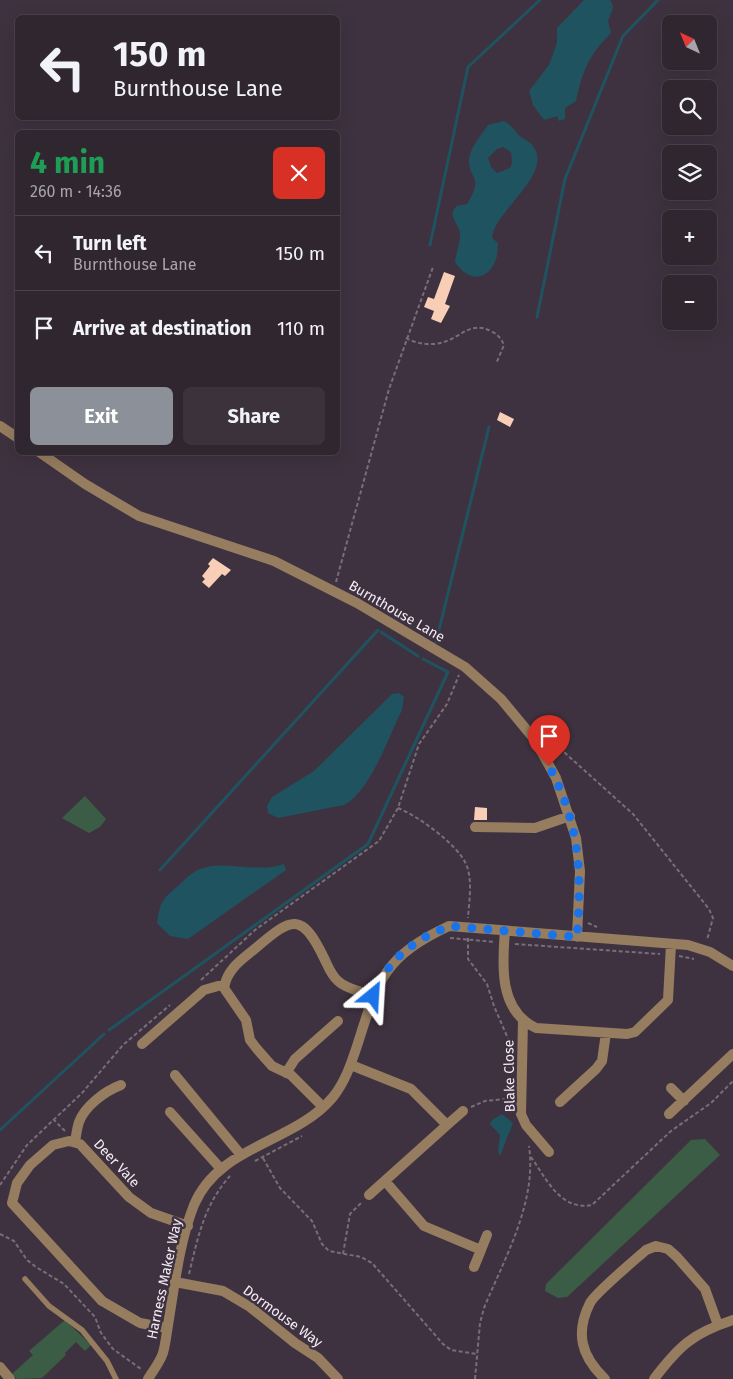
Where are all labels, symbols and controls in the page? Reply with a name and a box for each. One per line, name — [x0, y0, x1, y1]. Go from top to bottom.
north arrow — [662, 15, 718, 70]
map controls — [662, 15, 717, 330]
text: 150 m — [113, 33, 206, 75]
icon: left — [30, 35, 95, 100]
text: Burnthouse Lane — [113, 75, 283, 102]
button: search — [662, 80, 717, 135]
text: 4 min — [30, 145, 105, 181]
button: layers — [662, 145, 717, 200]
button: close — [273, 147, 325, 199]
text: 260 m · 14:36 — [30, 182, 122, 201]
button: + — [662, 210, 717, 265]
text: Turn left — [73, 232, 147, 255]
icon: left — [30, 239, 58, 267]
text: 150 m — [275, 242, 325, 265]
text: Burnthouse Lane — [73, 255, 196, 274]
button: − — [662, 275, 717, 330]
icon: arrive — [30, 314, 58, 342]
text: Arrive at destination — [73, 317, 252, 340]
text: 110 m — [277, 317, 325, 340]
button: Exit — [30, 387, 173, 445]
button: Share — [183, 387, 325, 445]
street label: Burnthouse Lane — [346, 577, 448, 646]
pin — [528, 715, 570, 766]
icon: arrive — [535, 722, 563, 750]
position arrow — [346, 969, 398, 1021]
street label: Blake Close — [500, 1040, 519, 1112]
street label: Deer Vale — [90, 1136, 143, 1191]
street label: Harness Maker Way — [143, 1217, 186, 1341]
street label: Dormouse Way — [240, 1282, 326, 1351]

